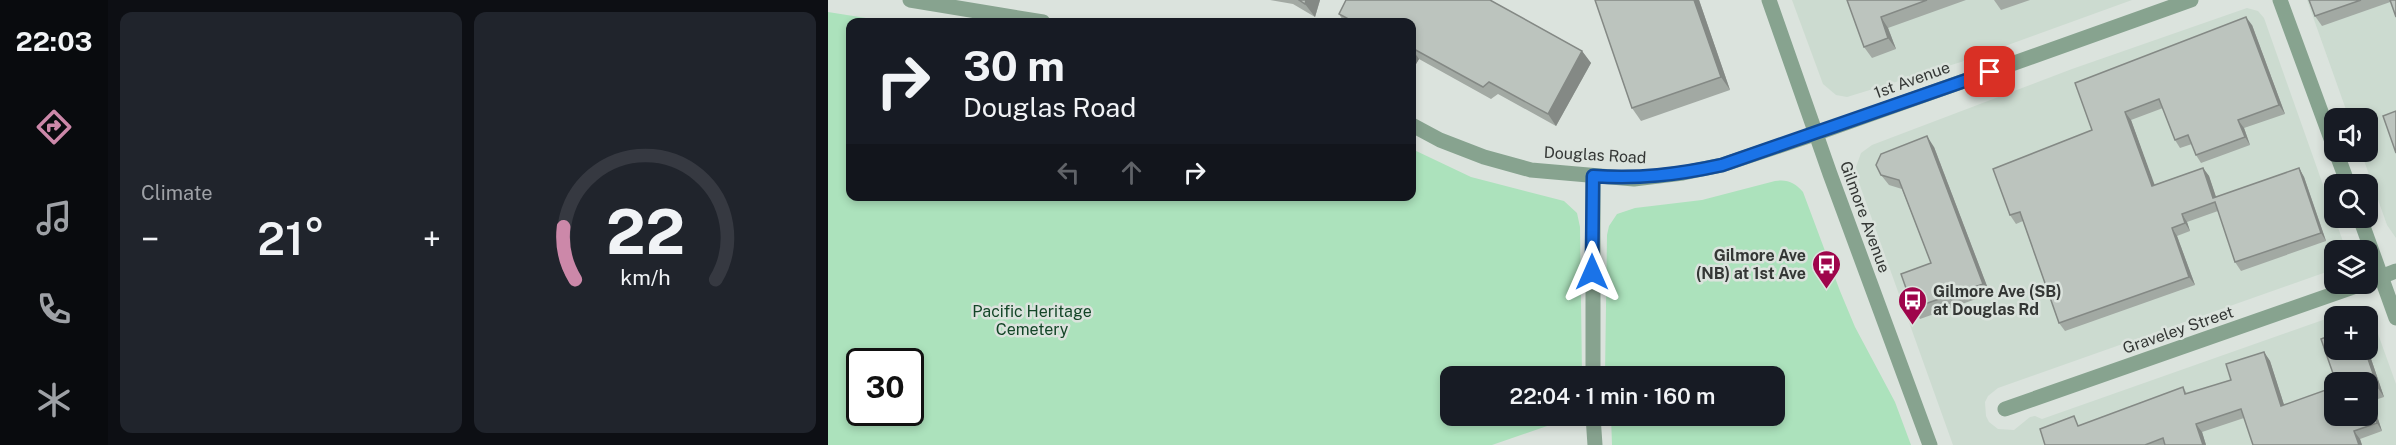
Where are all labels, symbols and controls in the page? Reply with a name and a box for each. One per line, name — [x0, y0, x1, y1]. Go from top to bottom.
text: 22:03 — [16, 25, 92, 57]
text: 30 m — [963, 41, 1065, 90]
icon: right — [864, 42, 942, 120]
pin — [1964, 46, 2015, 97]
icon: arrive — [1973, 55, 2006, 88]
street label: 1st Avenue — [1871, 57, 1953, 103]
text: Douglas Road — [963, 91, 1136, 123]
icon: directions — [33, 106, 75, 148]
map controls — [2324, 108, 2378, 426]
button: sound — [2324, 108, 2378, 162]
street label: Douglas Road — [1543, 143, 1647, 167]
icon: left — [1052, 156, 1085, 189]
icon: ahead — [1115, 156, 1148, 189]
icon: right — [1178, 156, 1211, 189]
street label: Gilmore Avenue — [1836, 159, 1894, 275]
button: search — [2324, 174, 2378, 228]
text: Climate — [141, 181, 213, 205]
text: 22 — [605, 195, 685, 268]
icon: music — [33, 197, 75, 239]
text: 21° — [257, 212, 325, 265]
text: − — [141, 220, 159, 258]
text: + — [423, 220, 441, 258]
position arrow — [1560, 240, 1624, 304]
button: layers — [2324, 240, 2378, 294]
place label: Gilmore Ave (NB) at 1st Ave — [1696, 246, 1806, 283]
bus stop icon: Gilmore Ave (NB) at 1st Ave — [1811, 248, 1843, 290]
text: km/h — [620, 265, 670, 290]
place label: Gilmore Ave (SB) at Douglas Rd — [1933, 282, 2062, 319]
bus stop icon: Gilmore Ave (SB) at Douglas Rd — [1896, 284, 1928, 326]
icon: phone — [33, 288, 75, 330]
park label: Pacific Heritage Cemetery — [972, 302, 1092, 339]
street label: Graveley Street — [2120, 302, 2236, 358]
button: + — [2324, 306, 2378, 360]
speed limit sign: 30 — [846, 348, 924, 426]
button: − — [2324, 372, 2378, 426]
icon: climate — [33, 379, 75, 421]
text: 22:04 · 1 min · 160 m — [1510, 383, 1715, 409]

